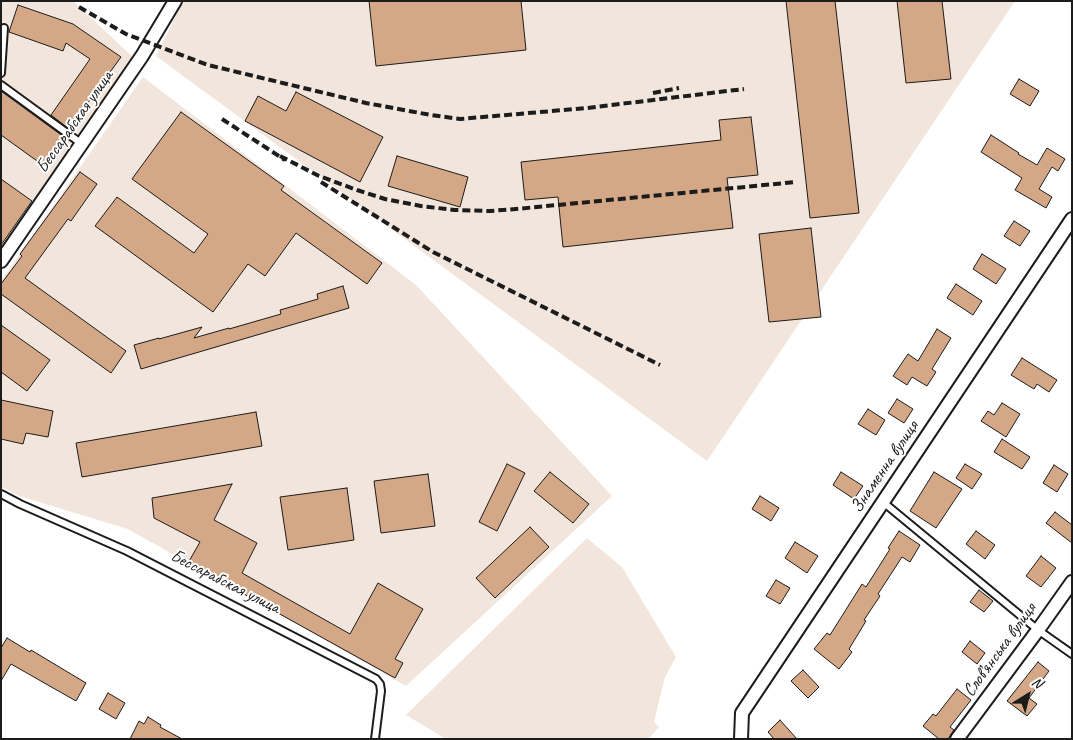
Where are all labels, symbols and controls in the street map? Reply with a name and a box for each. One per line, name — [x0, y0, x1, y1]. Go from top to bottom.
street label: Бессарабская улица — [32, 67, 118, 177]
street label: Знаменна вулиця — [846, 417, 924, 517]
street label: Бессарабская улица — [167, 545, 283, 619]
street label: Слов’янська вулиця — [959, 599, 1041, 701]
north arrow — [1003, 670, 1053, 720]
text: N — [1029, 673, 1046, 692]

